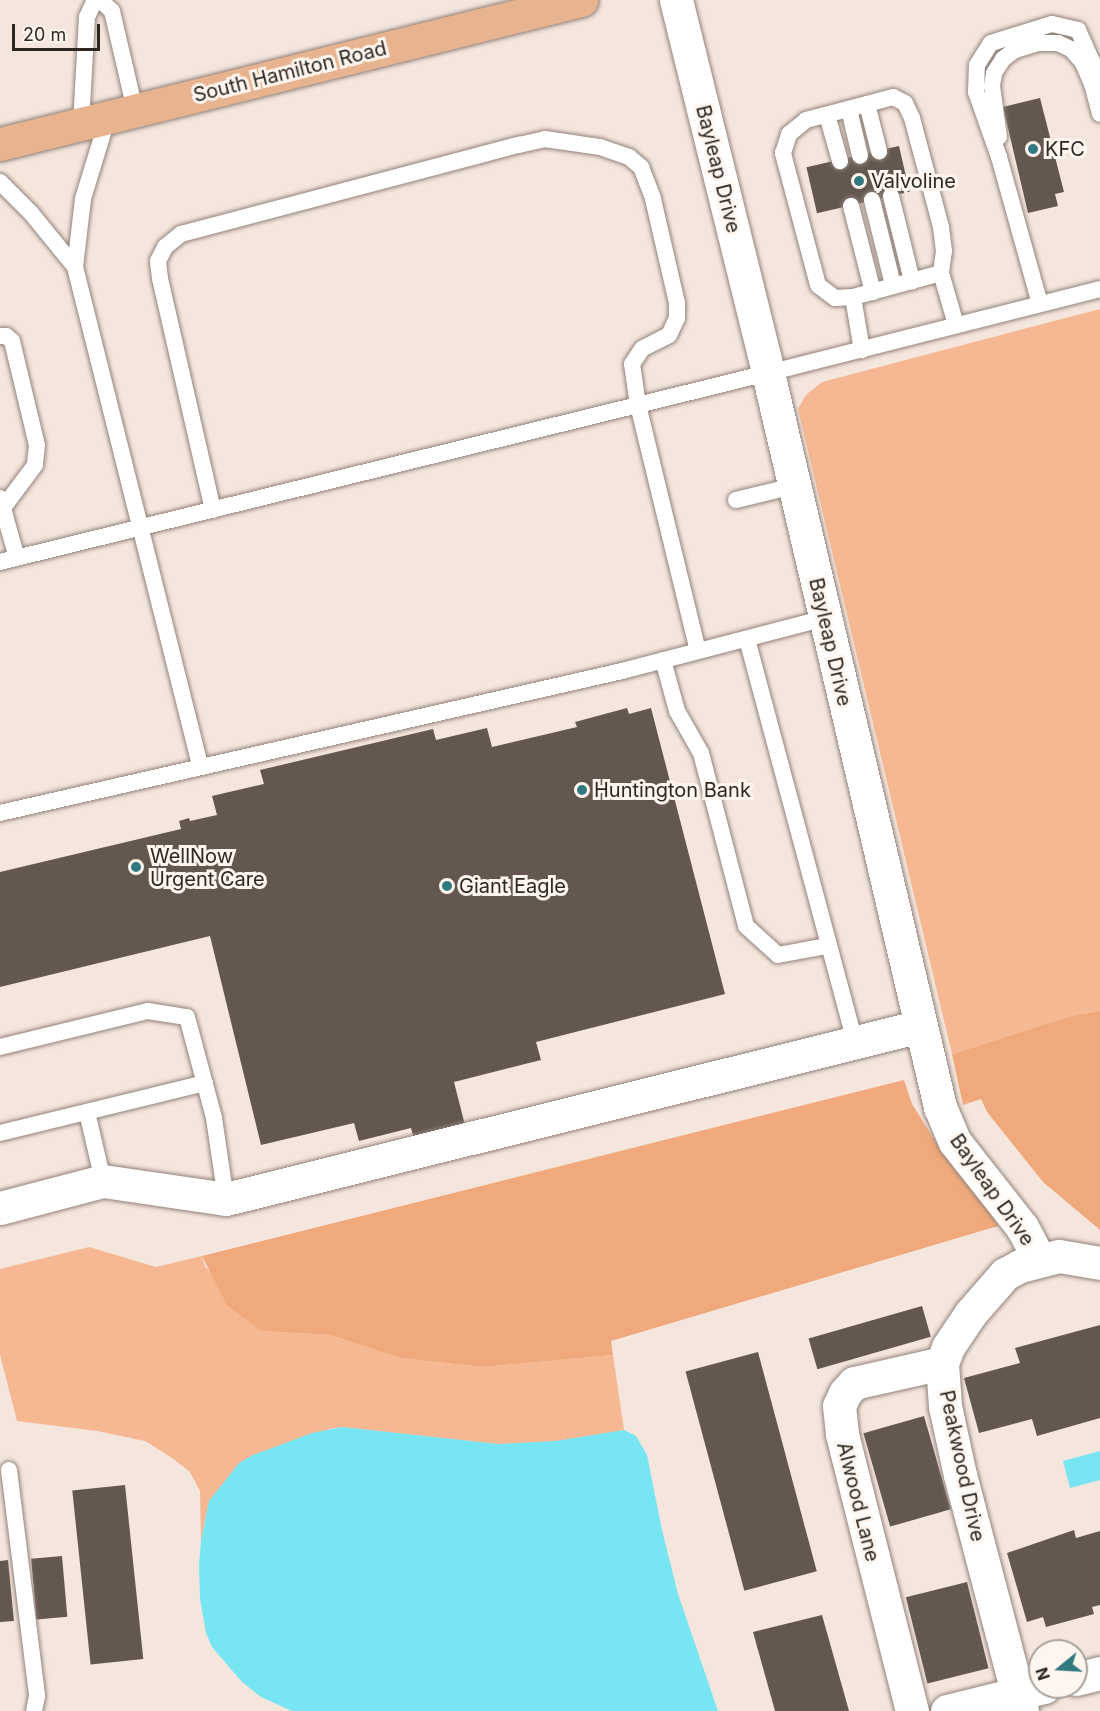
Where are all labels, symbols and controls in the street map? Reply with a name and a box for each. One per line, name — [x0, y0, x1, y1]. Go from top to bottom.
scale bar — [15, 12, 104, 50]
text: 20 m — [23, 24, 66, 45]
street label: South Hamilton Road — [191, 36, 389, 108]
street label: Bayleap Drive — [691, 103, 745, 235]
place label: KFC — [1045, 137, 1085, 161]
marker: KFC — [1026, 142, 1040, 156]
place label: Valvoline — [871, 169, 956, 193]
marker: Valvoline — [852, 174, 866, 188]
street label: Bayleap Drive — [804, 576, 856, 708]
place label: Huntington Bank — [594, 778, 751, 802]
marker: Huntington Bank — [575, 783, 589, 797]
place label: WellNow Urgent Care — [150, 844, 265, 891]
marker: WellNow Urgent Care — [127, 858, 145, 876]
place label: Giant Eagle — [459, 874, 566, 898]
marker: Giant Eagle — [440, 879, 454, 893]
street label: Bayleap Drive — [945, 1130, 1039, 1250]
street label: Peakwood Drive — [934, 1388, 990, 1544]
street label: Alwood Lane — [832, 1440, 884, 1564]
north arrow — [1028, 1639, 1088, 1699]
text: N — [1031, 1665, 1054, 1683]

